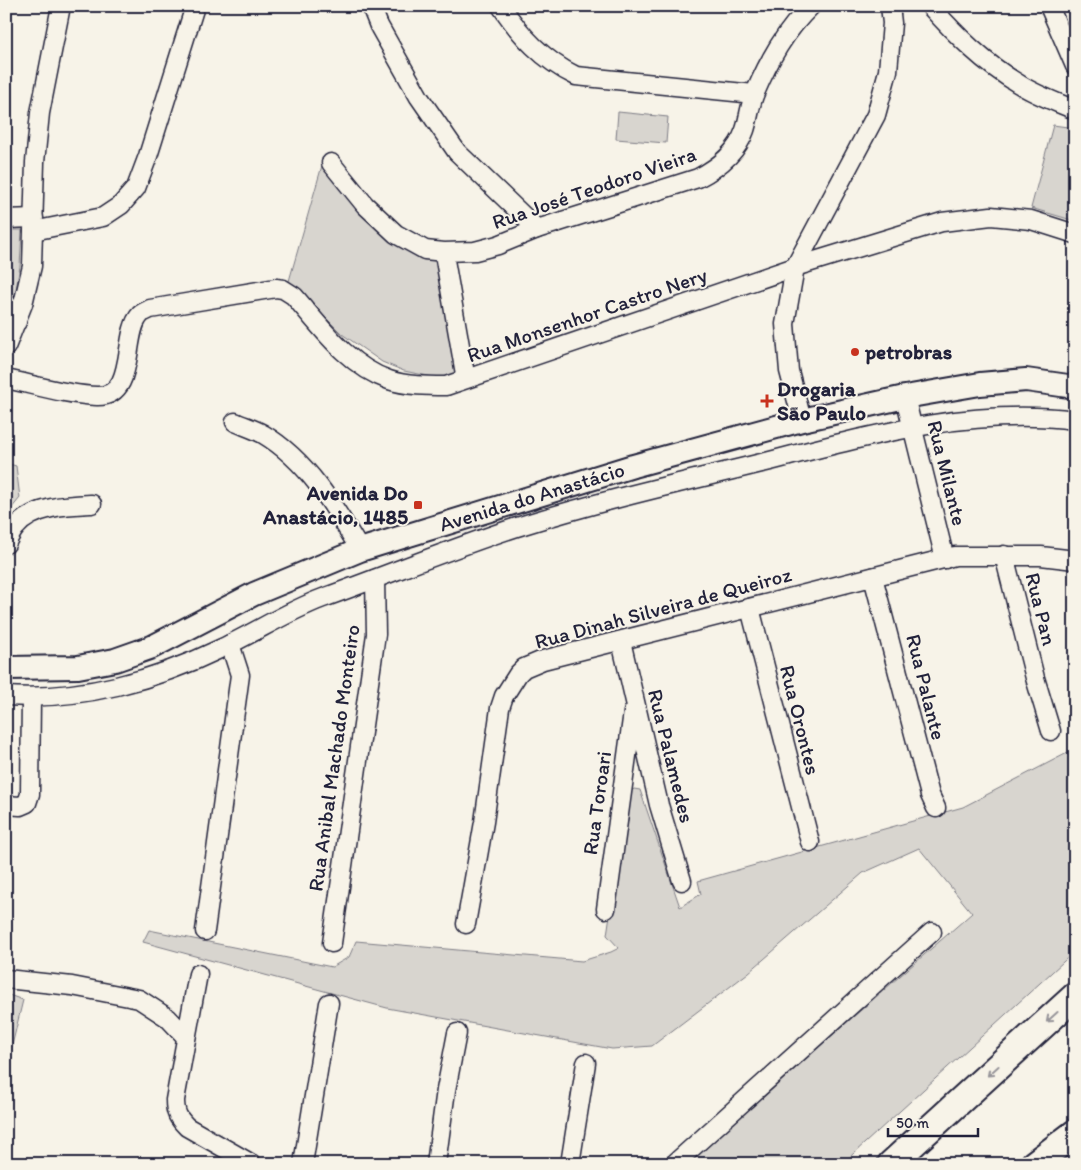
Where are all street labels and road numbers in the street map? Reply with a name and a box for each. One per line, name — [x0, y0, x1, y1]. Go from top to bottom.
street label: Rua José Teodoro Vieira — [489, 141, 699, 234]
street label: Rua Monsenhor Castro Nery — [464, 262, 710, 367]
street label: Rua Milante — [922, 418, 973, 528]
street label: Avenida do Anastácio — [436, 456, 628, 537]
street label: Rua Dinah Silveira de Queiroz — [532, 561, 794, 654]
street label: Rua Pan — [1020, 570, 1063, 648]
street label: Rua Anibal Machado Monteiro — [302, 623, 365, 893]
street label: Rua Palante — [901, 631, 952, 742]
street label: Rua Orontes — [775, 662, 826, 777]
street label: Rua Palamedes — [643, 686, 700, 825]
street label: Rua Toroari — [577, 749, 616, 856]

